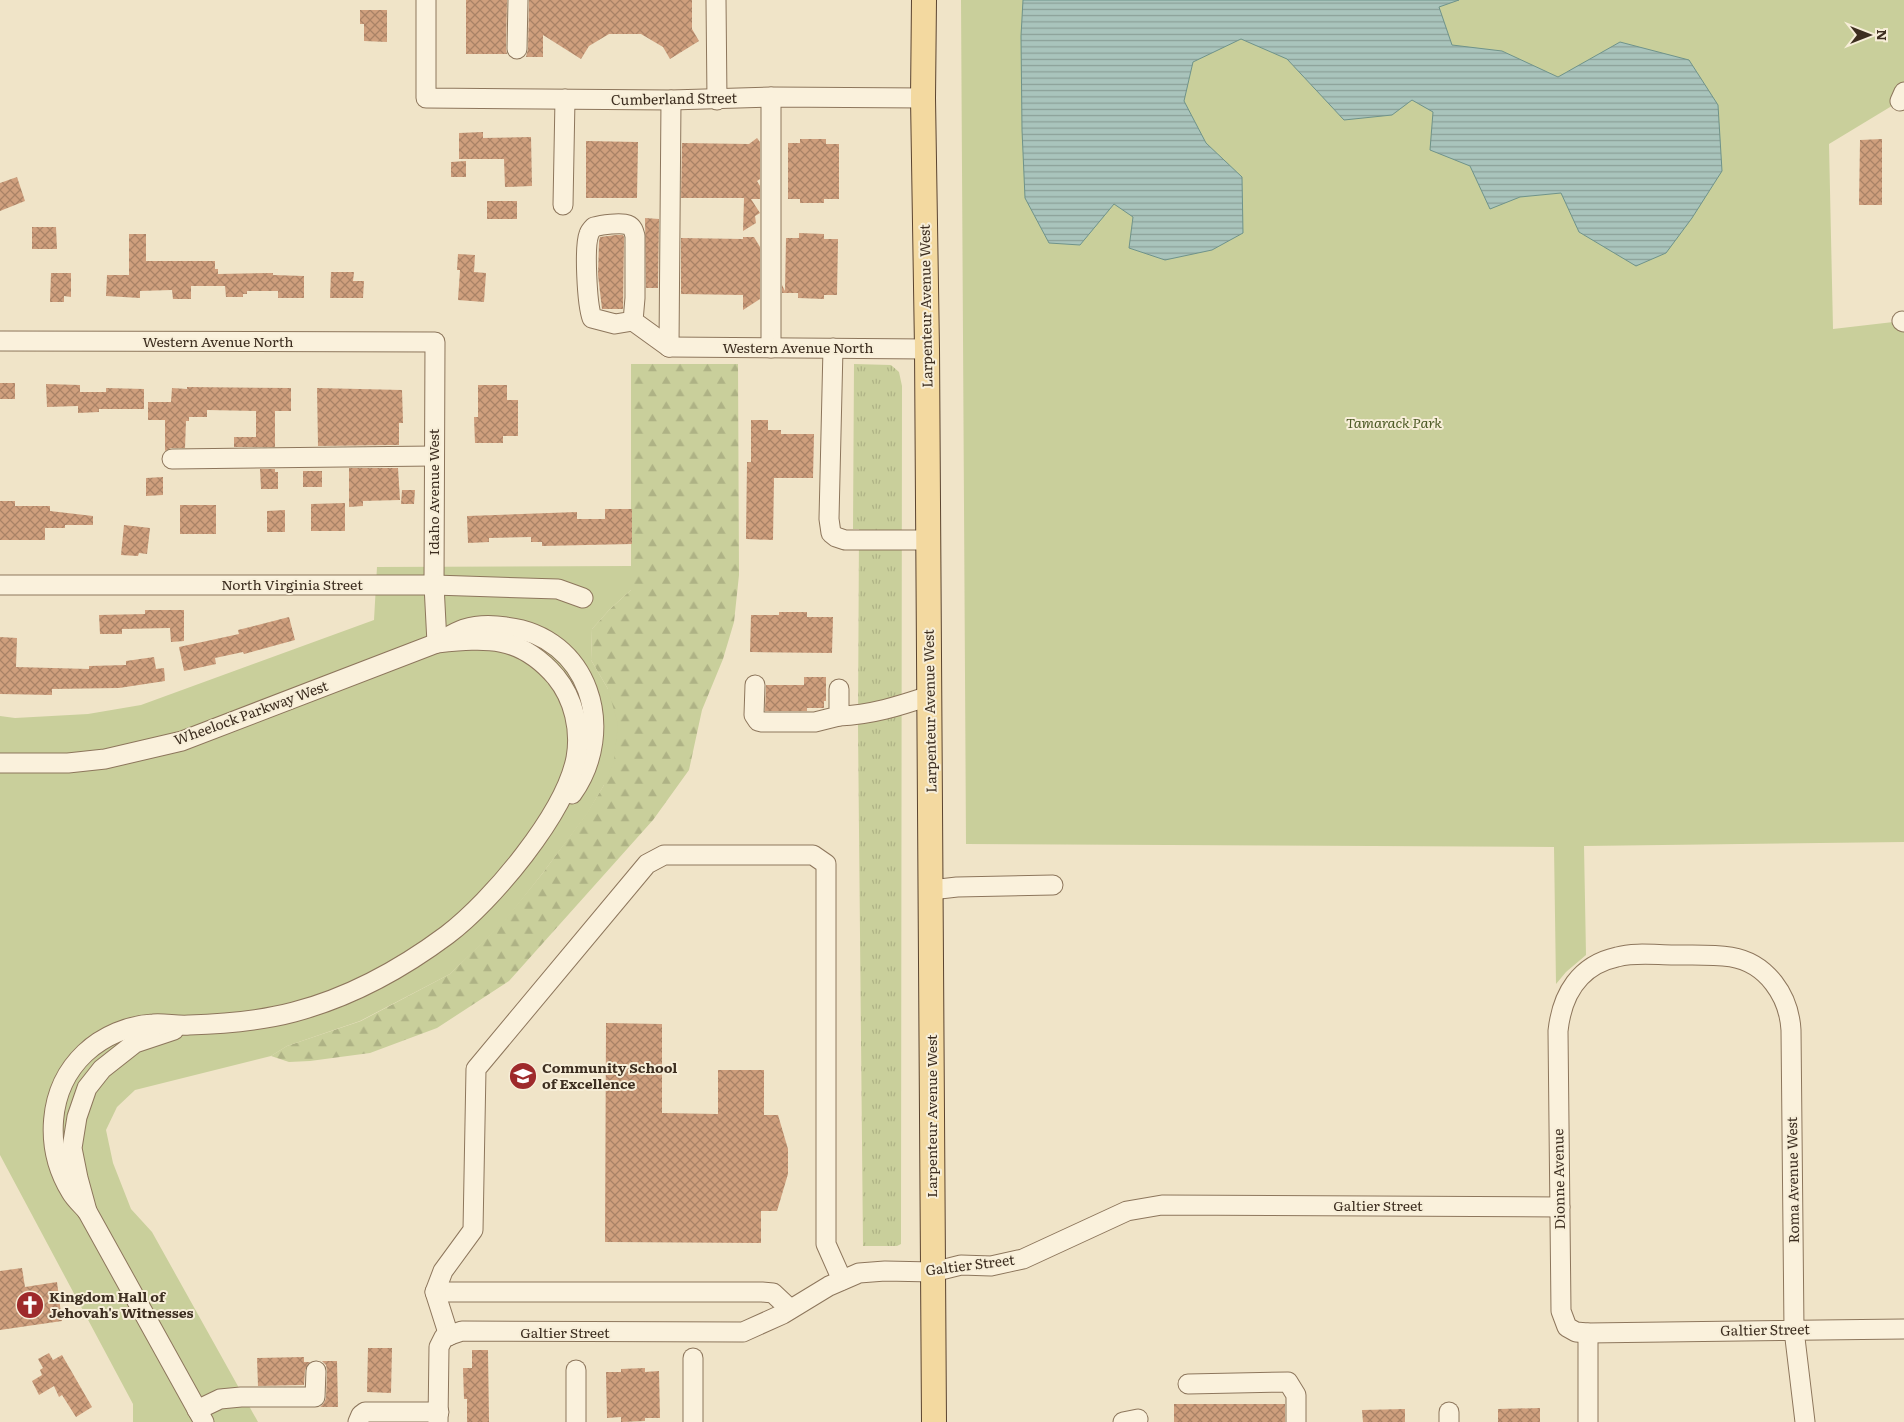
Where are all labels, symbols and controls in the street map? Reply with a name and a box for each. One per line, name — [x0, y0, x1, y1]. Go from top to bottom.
north arrow — [1844, 10, 1894, 60]
text: N — [1873, 29, 1893, 41]
street label: Cumberland Street — [611, 87, 738, 109]
street label: Larpenteur Avenue West — [914, 224, 936, 388]
street label: Western Avenue North — [142, 331, 294, 351]
street label: Western Avenue North — [722, 337, 874, 357]
park label: Tamarack Park — [1346, 412, 1442, 432]
street label: Idaho Avenue West — [423, 428, 443, 555]
street label: North Virginia Street — [221, 574, 363, 594]
street label: Larpenteur Avenue West — [918, 629, 940, 793]
street label: Wheelock Parkway West — [171, 675, 331, 749]
street label: Larpenteur Avenue West — [921, 1034, 941, 1198]
place label: Community School of Excellence — [542, 1057, 677, 1093]
school or university icon: Community School of Excellence — [508, 1061, 538, 1091]
street label: Roma Avenue West — [1781, 1116, 1803, 1243]
street label: Dionne Avenue — [1547, 1128, 1569, 1230]
street label: Galtier Street — [1333, 1195, 1423, 1215]
street label: Galtier Street — [924, 1249, 1016, 1279]
place label: Kingdom Hall of Jehovah's Witnesses — [49, 1286, 193, 1322]
church icon: Kingdom Hall of Jehovah's Witnesses — [15, 1290, 45, 1320]
street label: Galtier Street — [1720, 1318, 1810, 1340]
street label: Galtier Street — [520, 1322, 610, 1342]

